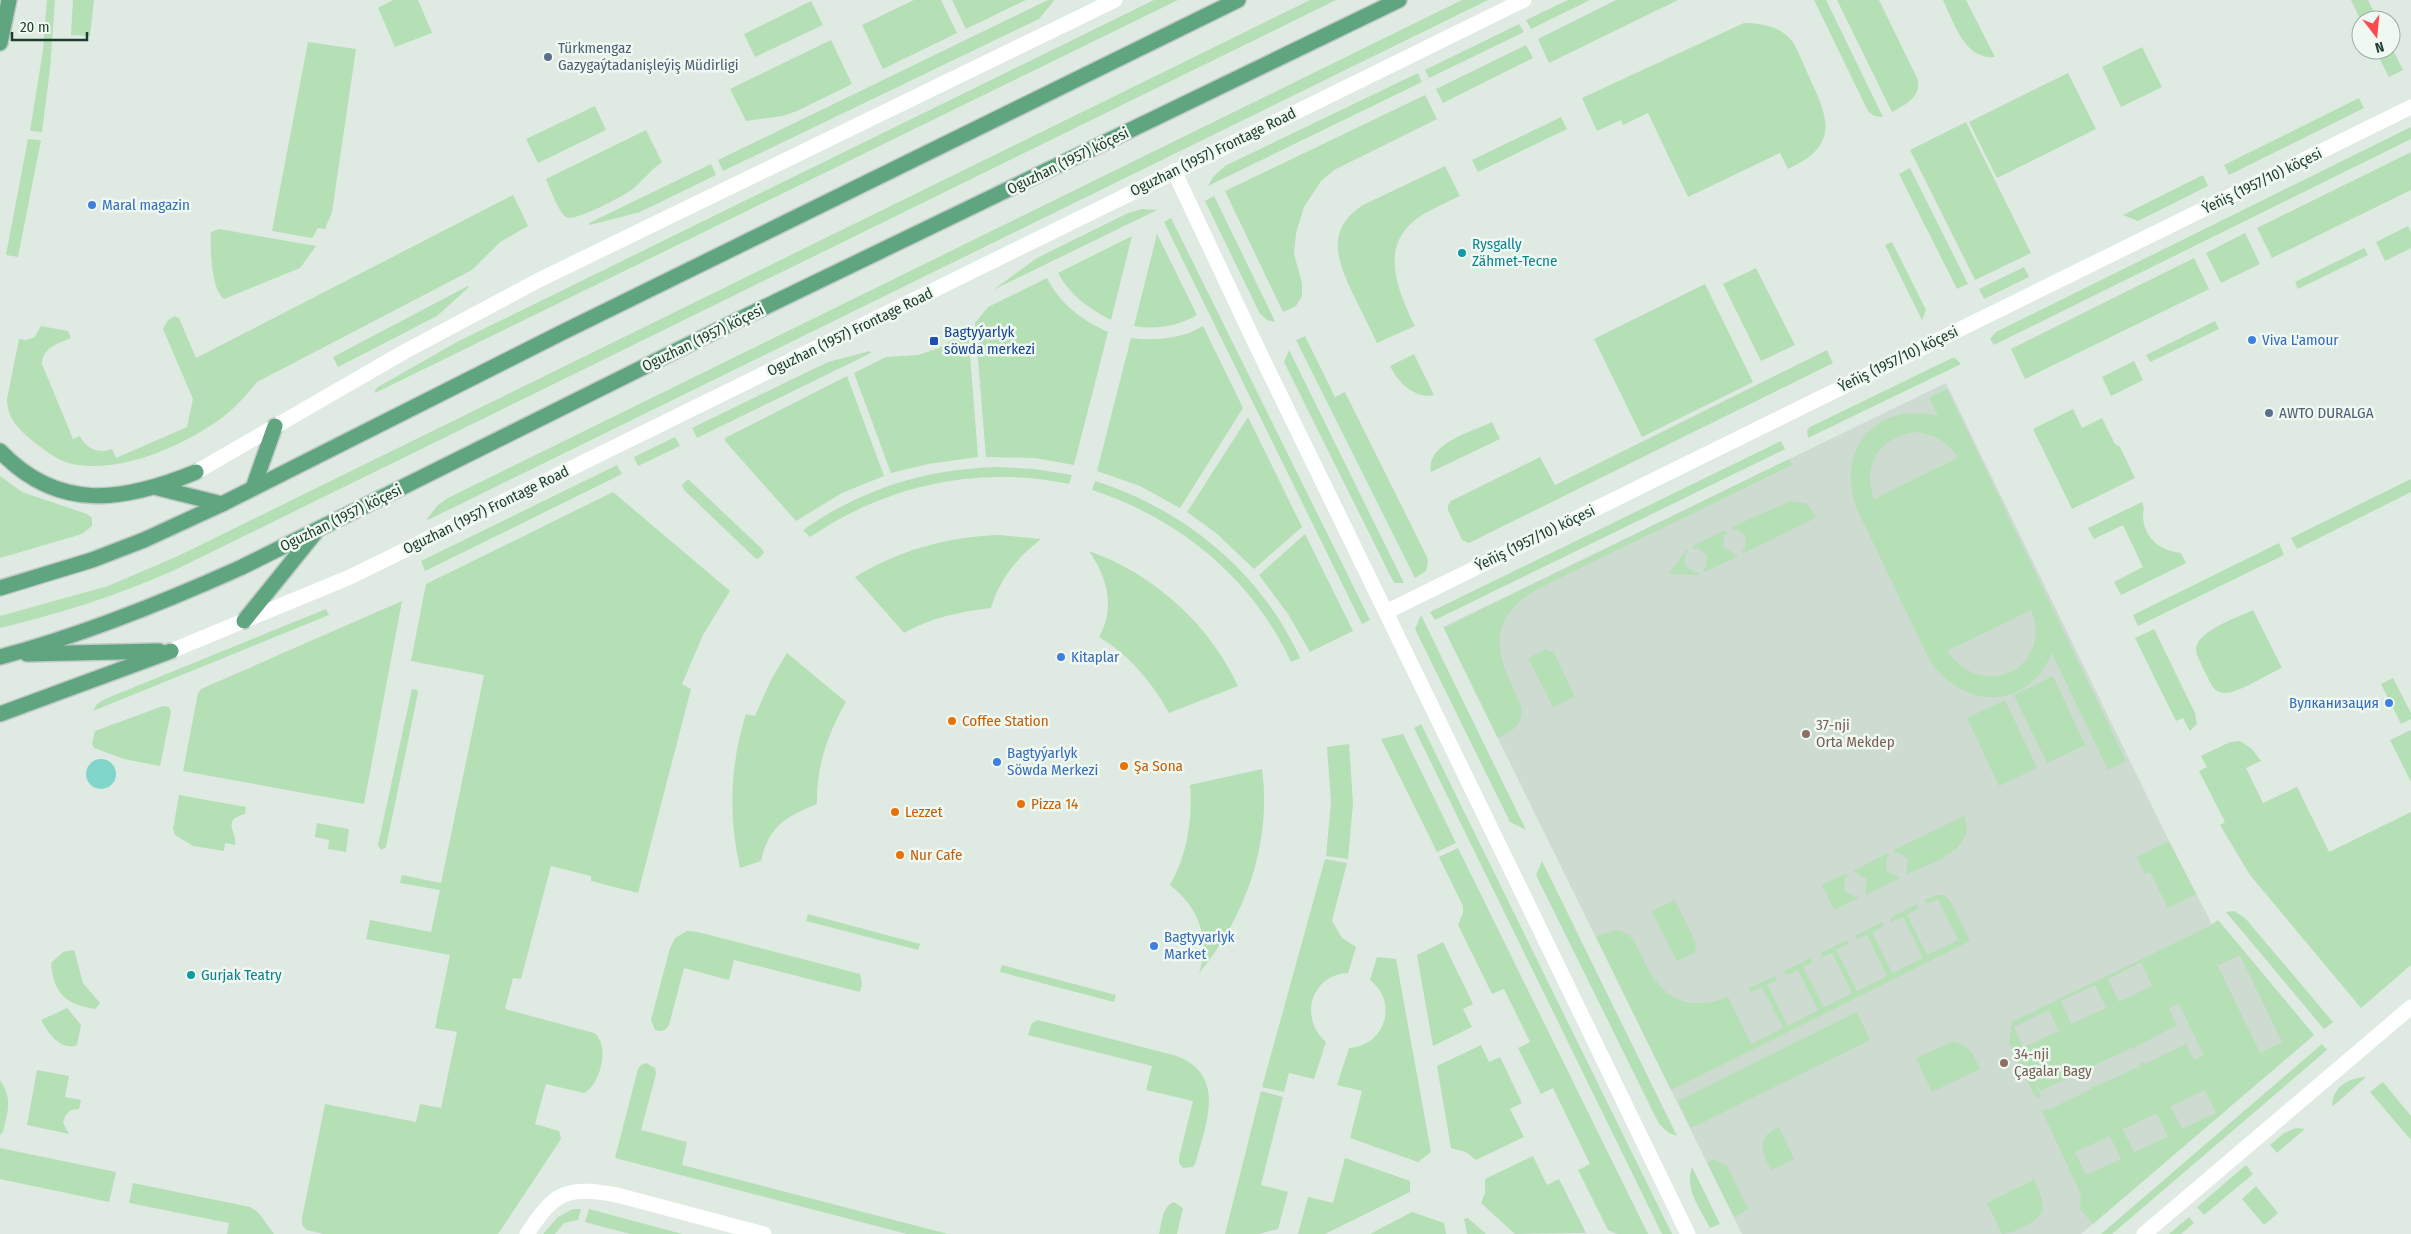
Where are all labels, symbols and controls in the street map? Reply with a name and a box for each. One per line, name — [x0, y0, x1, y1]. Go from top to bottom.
scale bar — [12, 10, 88, 42]
north arrow — [2351, 10, 2401, 60]
text: 20 m — [20, 18, 50, 36]
text: N — [2373, 38, 2386, 56]
place label: Türkmengaz Gazygaýtadanişleýiş Müdirligi — [558, 39, 739, 74]
marker: Türkmengaz Gazygaýtadanişleýiş Müdirligi — [542, 51, 554, 63]
street label: Oguzhan (1957) Frontage Road — [1127, 104, 1299, 200]
street label: Oguzhan (1957) köçesi — [1004, 124, 1132, 198]
street label: Ýeňiş (1957/10) köçesi — [2199, 144, 2325, 218]
place label: Maral magazin — [102, 196, 190, 214]
marker: Maral magazin — [86, 199, 98, 211]
place label: Rysgally Zähmet-Tecne — [1472, 235, 1557, 270]
marker: Rysgally Zähmet-Tecne — [1456, 247, 1468, 259]
street label: Oguzhan (1957) Frontage Road — [764, 284, 936, 380]
street label: Oguzhan (1957) köçesi — [639, 301, 767, 375]
street label: Ýeňiş (1957/10) köçesi — [1835, 322, 1961, 396]
place label: Bagtyýarlyk söwda merkezi — [944, 323, 1035, 358]
place label: Viva L'amour — [2262, 331, 2339, 349]
marker: Viva L'amour — [2246, 334, 2258, 346]
marker: Bagtyýarlyk söwda merkezi — [928, 335, 940, 347]
place label: AWTO DURALGA — [2279, 404, 2374, 422]
marker: AWTO DURALGA — [2263, 407, 2275, 419]
street label: Oguzhan (1957) Frontage Road — [400, 462, 572, 558]
street label: Oguzhan (1957) köçesi — [277, 481, 405, 555]
street label: Ýeňiş (1957/10) köçesi — [1472, 501, 1598, 575]
place label: Kitaplar — [1071, 648, 1120, 666]
marker: Kitaplar — [1055, 651, 1067, 663]
place label: Вулканизация — [2289, 694, 2379, 712]
marker: Вулканизация — [2383, 697, 2395, 709]
place label: Coffee Station — [962, 712, 1049, 730]
marker: Coffee Station — [946, 715, 958, 727]
place label: 37-nji Orta Mekdep — [1816, 716, 1895, 751]
marker: 37-nji Orta Mekdep — [1800, 728, 1812, 740]
place label: Bagtyýarlyk Söwda Merkezi — [1007, 744, 1098, 779]
marker: Bagtyýarlyk Söwda Merkezi — [991, 756, 1003, 768]
place label: Şa Sona — [1134, 757, 1183, 775]
marker: Şa Sona — [1118, 760, 1130, 772]
place label: Pizza 14 — [1031, 795, 1078, 813]
marker: Pizza 14 — [1015, 798, 1027, 810]
place label: Lezzet — [905, 803, 943, 821]
marker: Lezzet — [889, 806, 901, 818]
place label: Nur Cafe — [910, 846, 962, 864]
marker: Nur Cafe — [894, 849, 906, 861]
place label: Bagtyyarlyk Market — [1164, 928, 1235, 963]
marker: Bagtyyarlyk Market — [1148, 940, 1160, 952]
place label: Gurjak Teatry — [201, 966, 282, 984]
marker: Gurjak Teatry — [185, 969, 197, 981]
place label: 34-nji Çagalar Bagy — [2014, 1045, 2092, 1080]
marker: 34-nji Çagalar Bagy — [1998, 1057, 2010, 1069]

